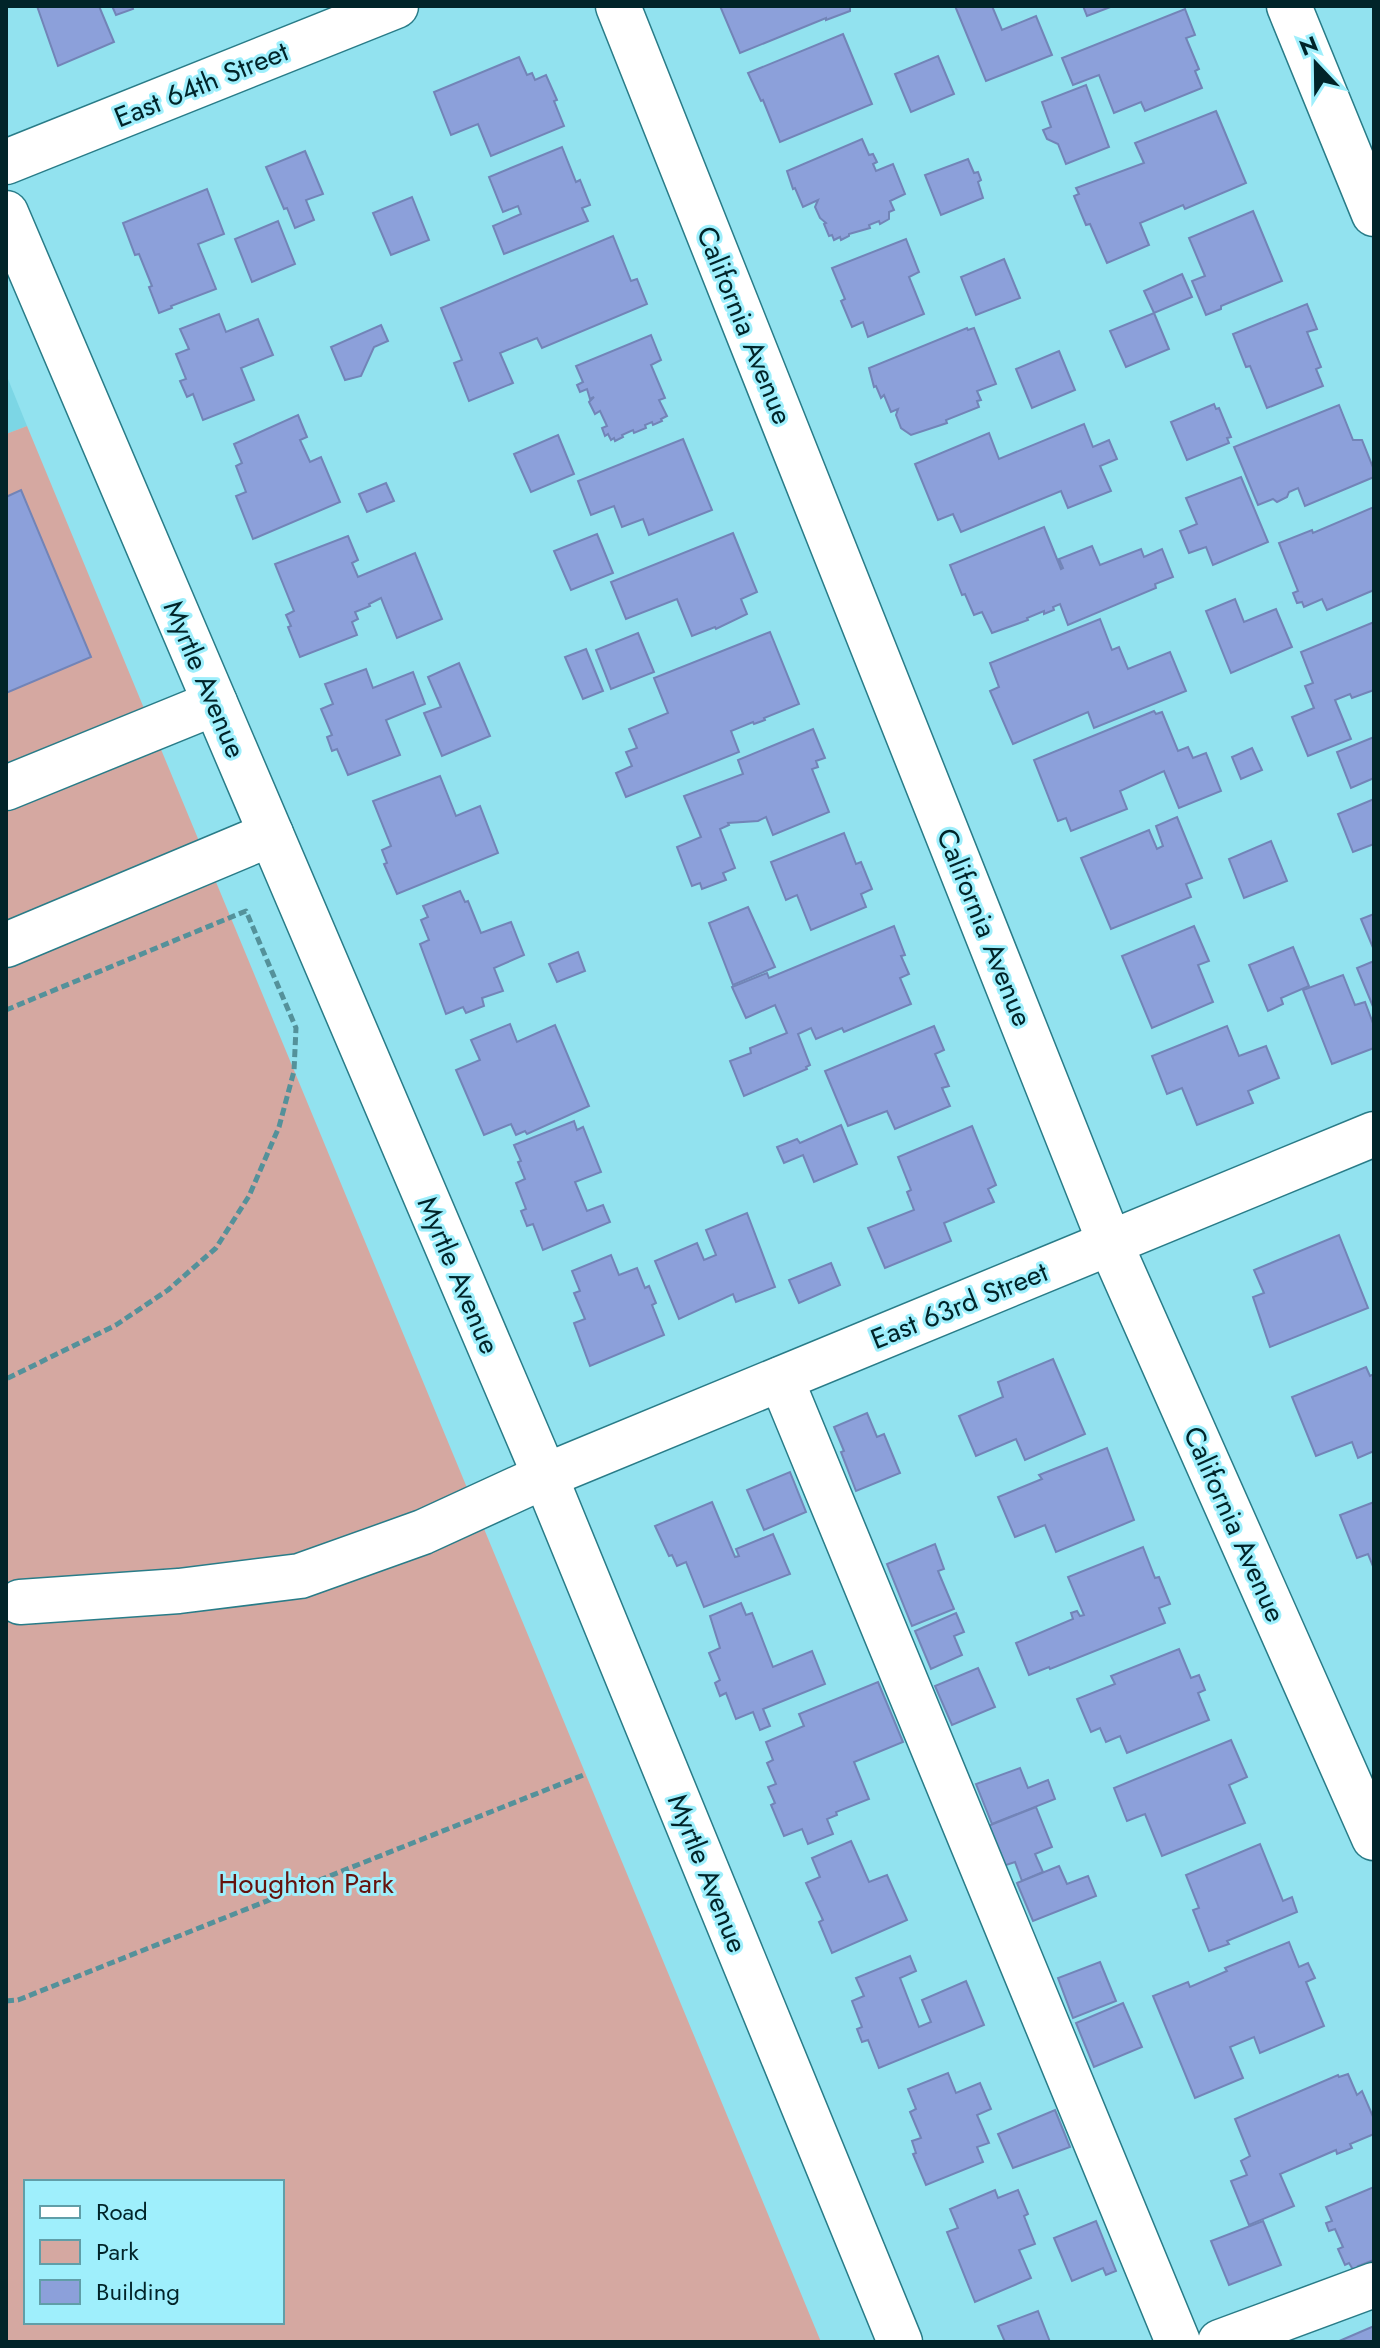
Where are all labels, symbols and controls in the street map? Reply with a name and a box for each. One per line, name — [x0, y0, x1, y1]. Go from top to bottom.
north arrow — [1276, 24, 1356, 104]
text: N — [1294, 27, 1323, 64]
street label: East 64th Street — [108, 31, 295, 138]
street label: California Avenue — [686, 220, 803, 430]
street label: Myrtle Avenue — [153, 594, 256, 764]
street label: California Avenue — [926, 822, 1043, 1032]
street label: Myrtle Avenue — [407, 1190, 510, 1360]
street label: East 63rd Street — [865, 1251, 1054, 1360]
street label: California Avenue — [1173, 1420, 1296, 1629]
street label: Myrtle Avenue — [657, 1788, 758, 1959]
park label: Houghton Park — [218, 1863, 395, 1904]
legend — [24, 2180, 284, 2324]
text: Road — [96, 2194, 148, 2229]
text: Park — [96, 2234, 139, 2269]
text: Building — [96, 2274, 180, 2309]

